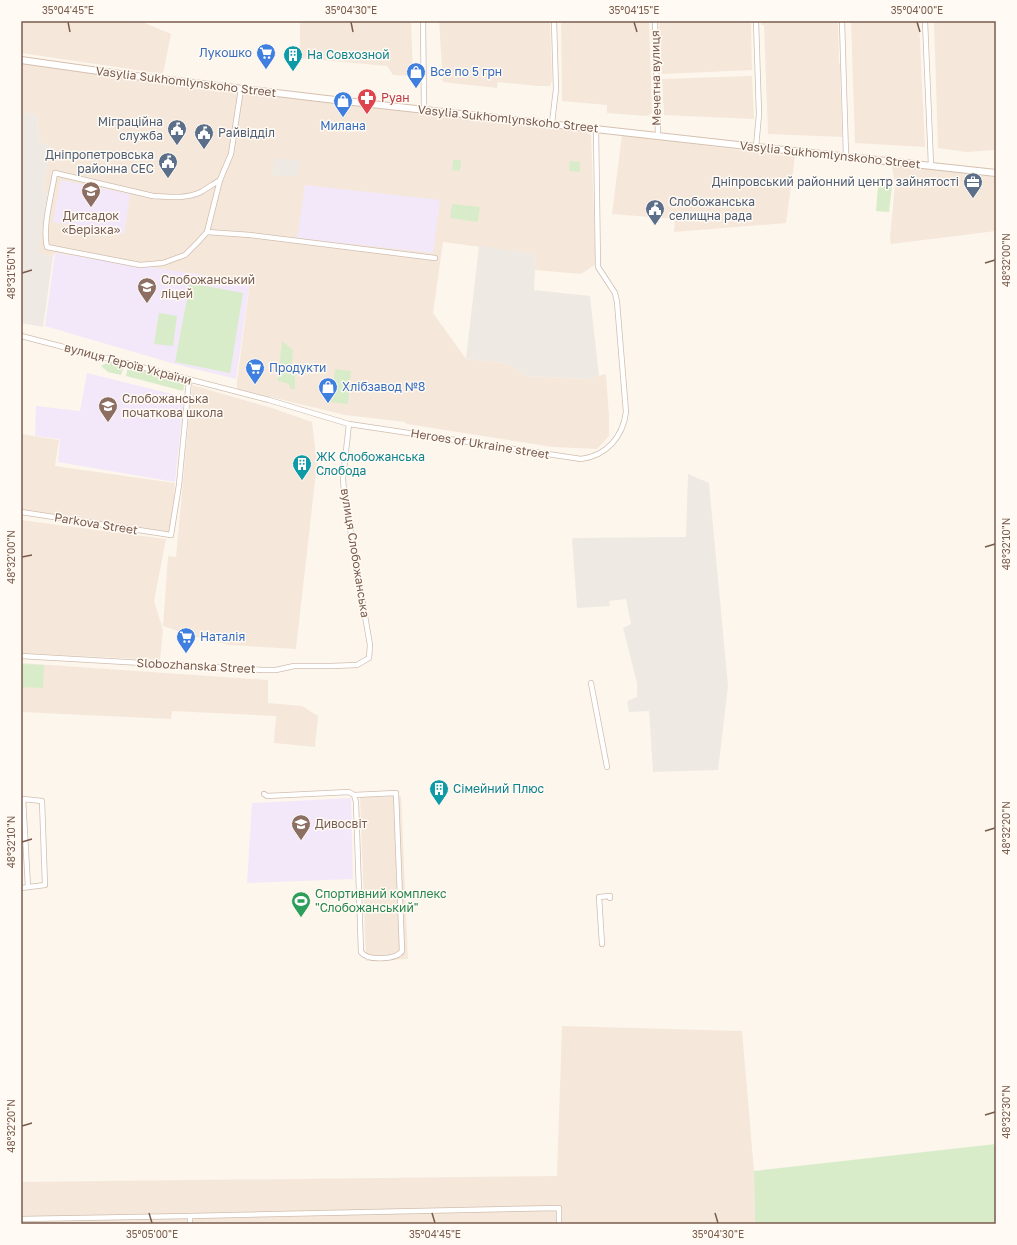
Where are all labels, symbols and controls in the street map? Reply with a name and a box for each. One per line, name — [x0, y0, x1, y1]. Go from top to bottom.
text: 35°04'45"E — [42, 4, 94, 16]
text: 35°04'30"E — [325, 4, 377, 16]
text: 35°04'15"E — [609, 4, 659, 16]
text: 35°04'00"E — [891, 4, 943, 16]
street label: Мечетна вулиця — [647, 30, 664, 126]
supermarket icon: Лукошко — [255, 42, 277, 70]
building icon: На Совхозной — [282, 44, 304, 72]
place label: Лукошко — [199, 45, 252, 60]
place label: На Совхозной — [307, 47, 390, 62]
shop icon: Все по 5 грн — [405, 61, 427, 89]
street label: Vasylia Sukhomlynskoho Street — [95, 63, 277, 100]
place label: Все по 5 грн — [430, 64, 502, 79]
pharmacy icon: Руан — [356, 87, 378, 115]
shop icon: Милана — [332, 90, 354, 118]
place label: Руан — [381, 90, 410, 105]
street label: Vasylia Sukhomlynskoho Street — [417, 102, 599, 135]
place label: Міграційна служба — [98, 114, 163, 143]
public building icon: Міграційна служба — [166, 118, 188, 146]
place label: Милана — [320, 118, 366, 133]
public building icon: Райвідділ — [193, 122, 215, 150]
place label: Райвідділ — [218, 125, 275, 140]
street label: Vasylia Sukhomlynskoho Street — [739, 138, 921, 171]
place label: Дніпропетровська районна СЕС — [45, 147, 154, 176]
public building icon: Дніпропетровська районна СЕС — [157, 151, 179, 179]
office icon: Дніпровський районний центр зайнятості — [962, 171, 984, 199]
place label: Дніпровський районний центр зайнятості — [712, 174, 959, 189]
school or university icon: Дитсадок «Берізка» — [80, 180, 102, 208]
place label: Слобожанська селищна рада — [669, 194, 755, 223]
public building icon: Слобожанська селищна рада — [644, 198, 666, 226]
place label: Дитсадок «Берізка» — [62, 208, 121, 237]
text: 48°32'00"N — [1000, 233, 1012, 287]
text: 48°31'50"N — [5, 247, 17, 299]
place label: Слобожанський ліцей — [161, 272, 255, 301]
school or university icon: Слобожанський ліцей — [136, 276, 158, 304]
street label: вулиця Героїв України — [63, 339, 193, 388]
supermarket icon: Продукти — [244, 357, 266, 385]
place label: Продукти — [269, 360, 326, 375]
shop icon: Хлібзавод №8 — [317, 376, 339, 404]
place label: Хлібзавод №8 — [342, 379, 425, 394]
place label: Cлобожанська початкова школа — [122, 391, 223, 420]
school or university icon: Cлобожанська початкова школа — [97, 395, 119, 423]
street label: Heroes of Ukraine street — [410, 425, 551, 462]
place label: ЖК Слобожанська Слобода — [316, 449, 425, 478]
building icon: ЖК Слобожанська Слобода — [291, 453, 313, 481]
street label: вулиця Слобожанська — [338, 487, 373, 619]
street label: Parkova Street — [53, 509, 139, 538]
text: 48°32'10"N — [1000, 518, 1012, 570]
text: 48°32'00"N — [5, 530, 17, 584]
supermarket icon: Наталія — [175, 626, 197, 654]
place label: Наталія — [200, 629, 245, 644]
street label: Slobozhanska Street — [136, 655, 256, 676]
building icon: Сімейний Плюс — [428, 778, 450, 806]
place label: Сімейний Плюс — [453, 781, 545, 796]
text: 48°32'20"N — [1000, 801, 1012, 855]
school or university icon: Дивосвіт — [290, 813, 312, 841]
text: 48°32'10"N — [5, 816, 17, 868]
place label: Дивосвіт — [315, 816, 368, 831]
place label: Спортивний комплекс "Слобожанський" — [315, 886, 447, 915]
sports icon: Спортивний комплекс "Слобожанський" — [290, 890, 312, 918]
text: 48°32'30"N — [1000, 1085, 1012, 1139]
text: 48°32'20"N — [5, 1099, 17, 1153]
text: 35°05'00"E — [126, 1228, 178, 1240]
text: 35°04'45"E — [409, 1228, 461, 1240]
text: 35°04'30"E — [692, 1228, 744, 1240]

